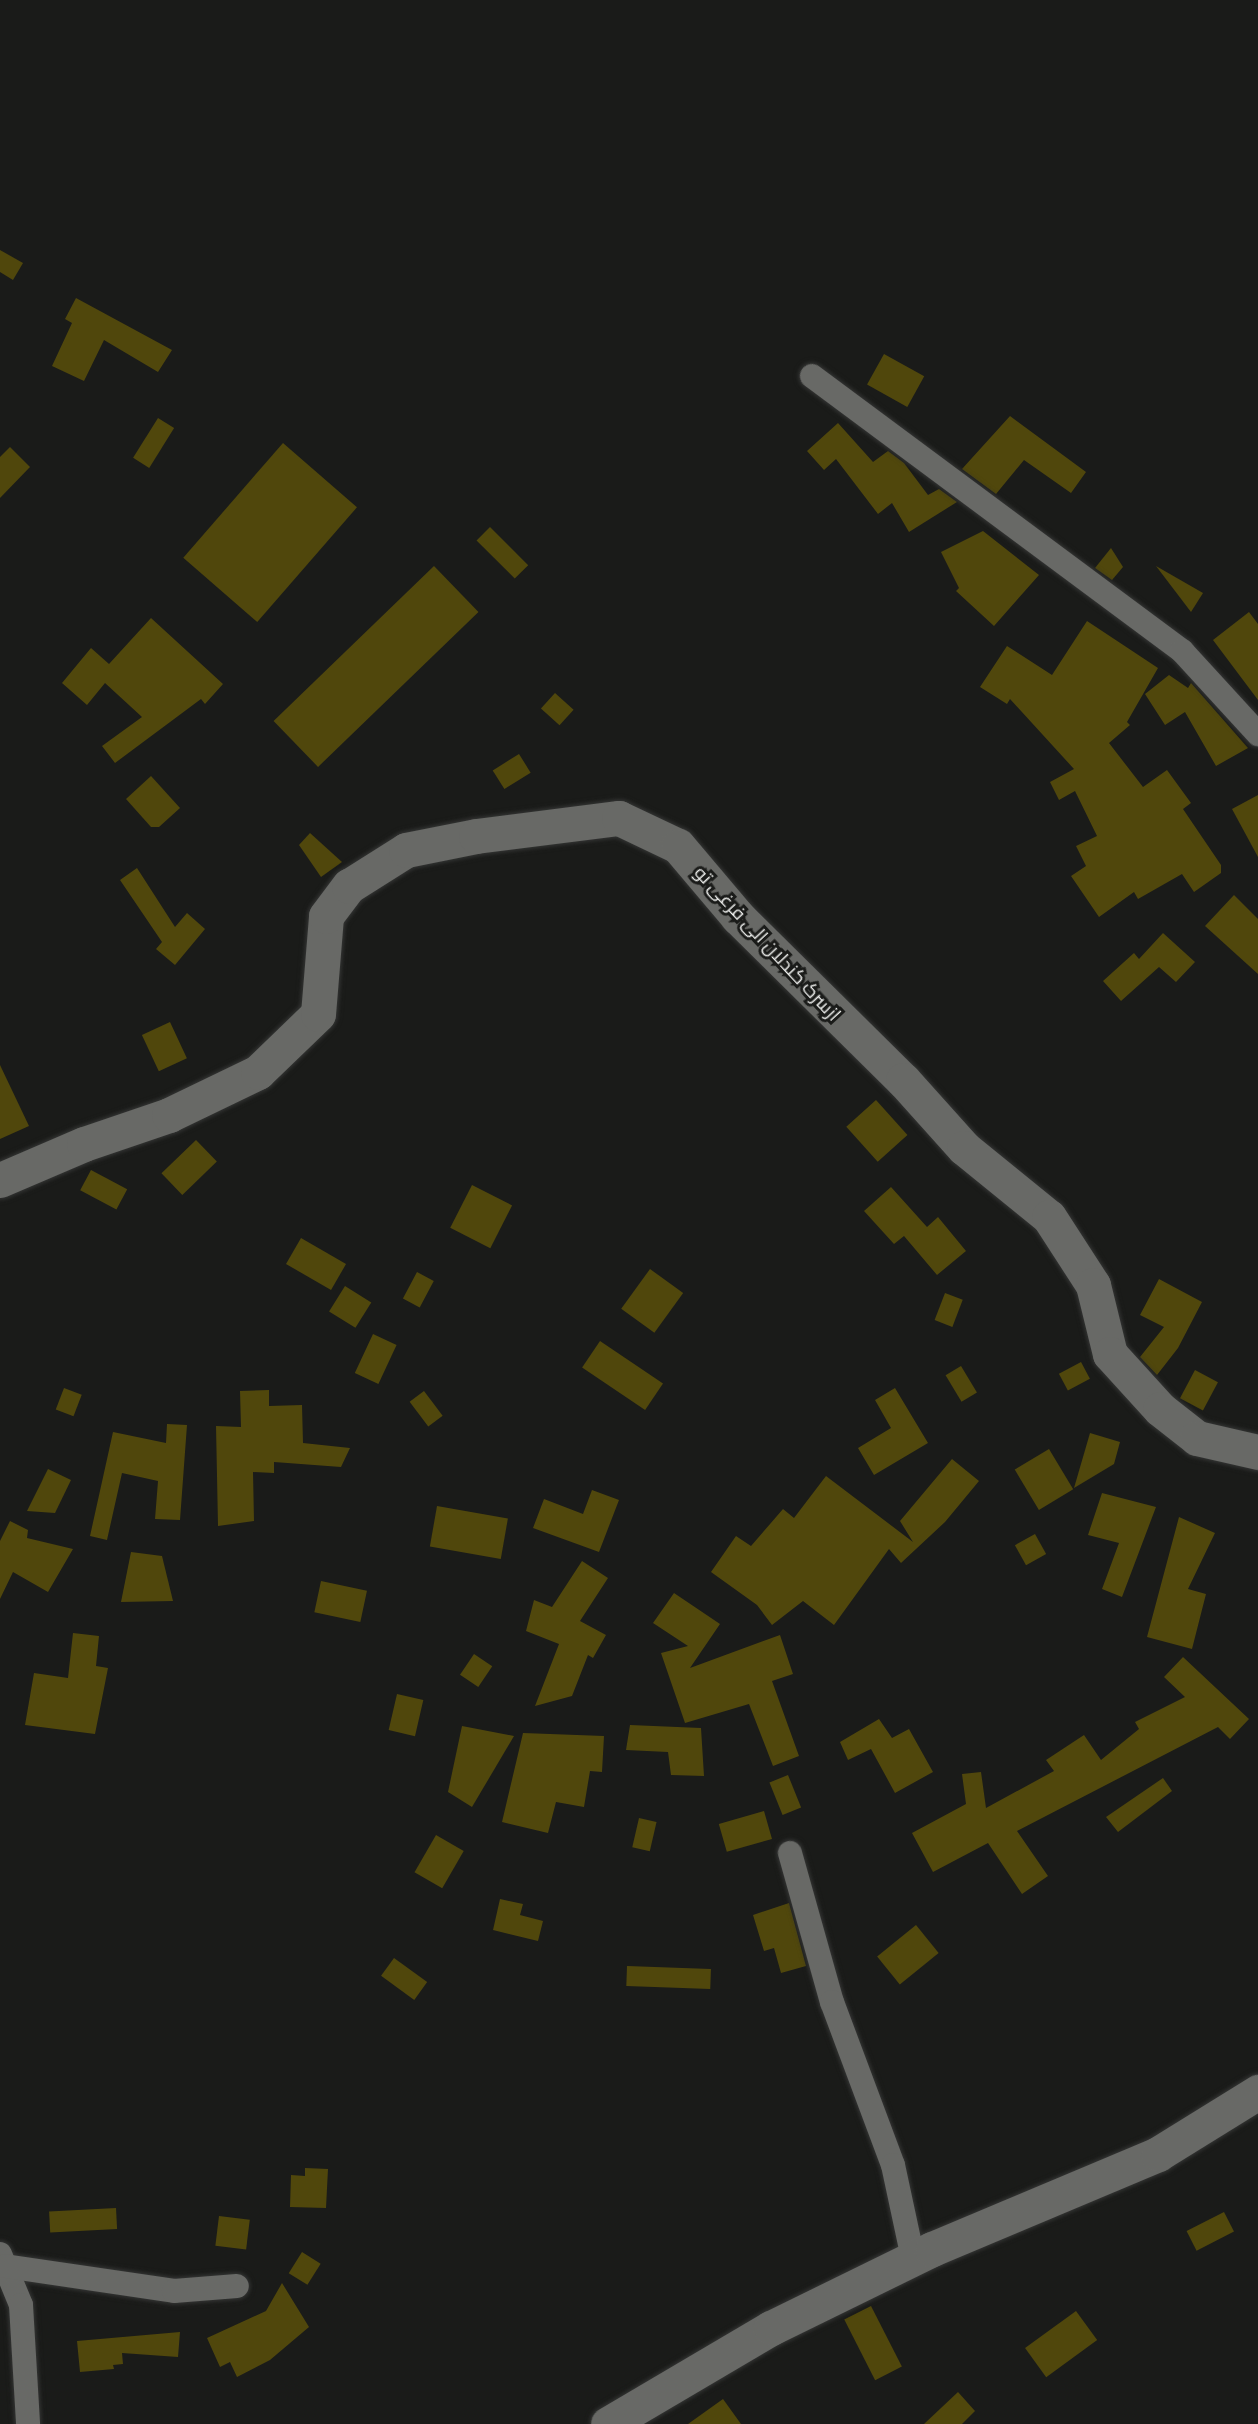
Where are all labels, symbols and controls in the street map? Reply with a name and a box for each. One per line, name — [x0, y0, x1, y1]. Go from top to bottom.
street label: ازسرک کندلان الی فرغی تو — [690, 861, 846, 1025]

